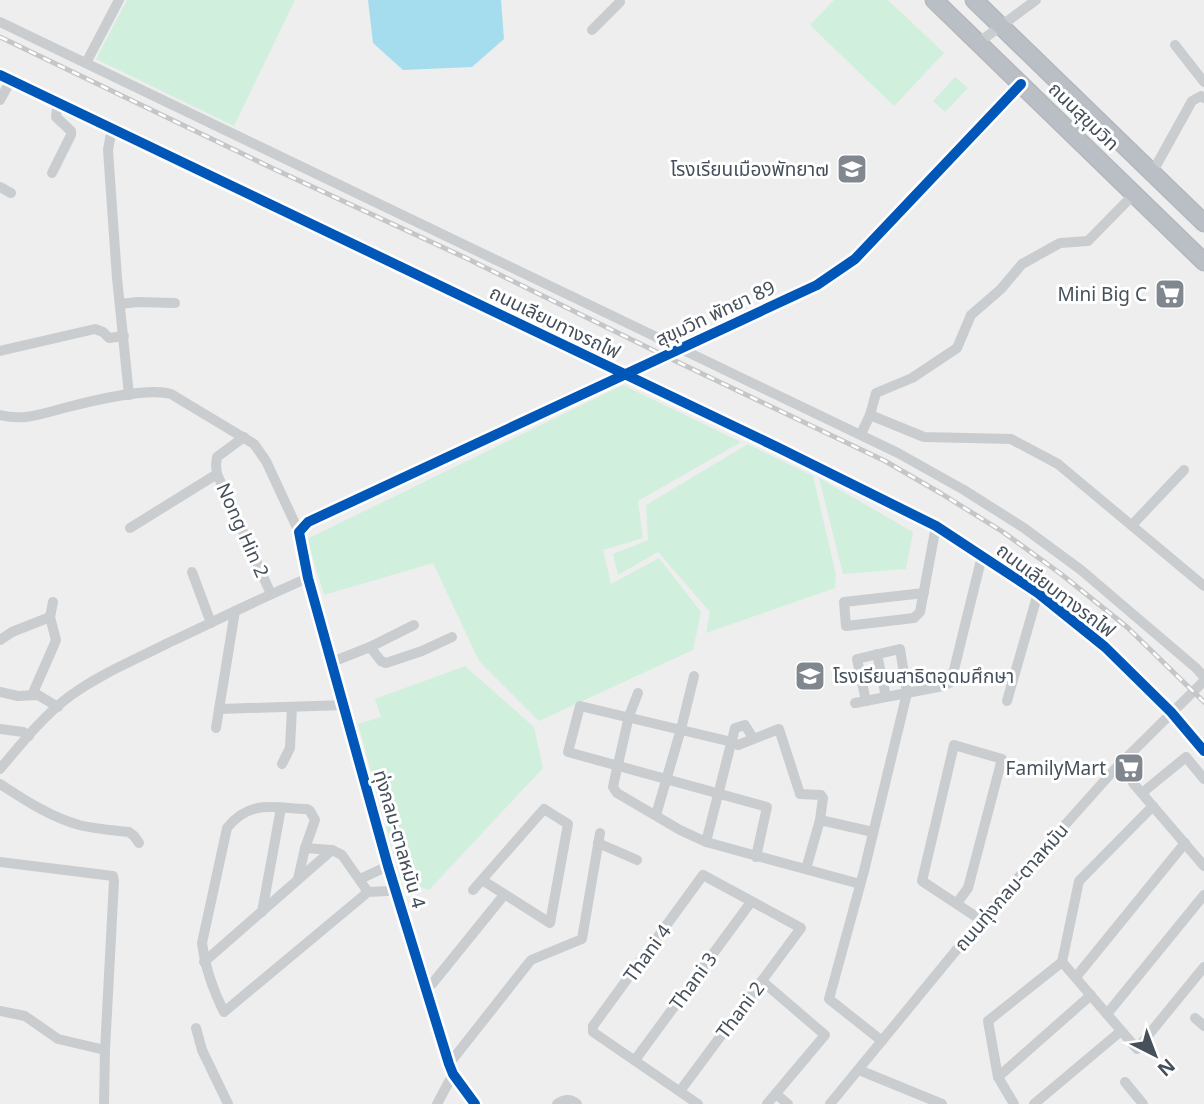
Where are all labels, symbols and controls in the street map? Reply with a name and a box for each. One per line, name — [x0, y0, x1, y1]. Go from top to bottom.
street label: ถนนสุขุมวิท — [1043, 76, 1125, 156]
school or university icon: โรงเรียนเมืองพัทยา๗ — [835, 152, 869, 186]
place label: โรงเรียนเมืองพัทยา๗ — [670, 156, 829, 182]
street label: สุขุมวิท พัทยา 89 — [651, 274, 779, 352]
supermarket icon: Mini Big C — [1153, 277, 1187, 311]
street label: ถนนเลียบทางรถไฟ — [485, 279, 625, 365]
place label: Mini Big C — [1057, 281, 1147, 307]
street label: Nong Hin 2 — [211, 479, 275, 581]
street label: ถนนเลียบทางรถไฟ — [991, 537, 1121, 643]
school or university icon: โรงเรียนสาธิตอุดมศึกษา — [793, 659, 827, 693]
place label: โรงเรียนสาธิตอุดมศึกษา — [833, 663, 1014, 689]
supermarket icon: FamilyMart — [1112, 751, 1146, 785]
place label: FamilyMart — [1006, 755, 1106, 781]
street label: ทุ่งกลม-ตาลหมัน 4 — [368, 767, 432, 911]
street label: ถนนทุ่งกลม-ตาลหมัน — [948, 817, 1074, 957]
street label: Thani 4 — [617, 919, 677, 987]
street label: Thani 3 — [663, 947, 723, 1015]
street label: Thani 2 — [710, 976, 770, 1044]
north arrow — [1120, 1020, 1190, 1090]
text: N — [1152, 1053, 1181, 1082]

